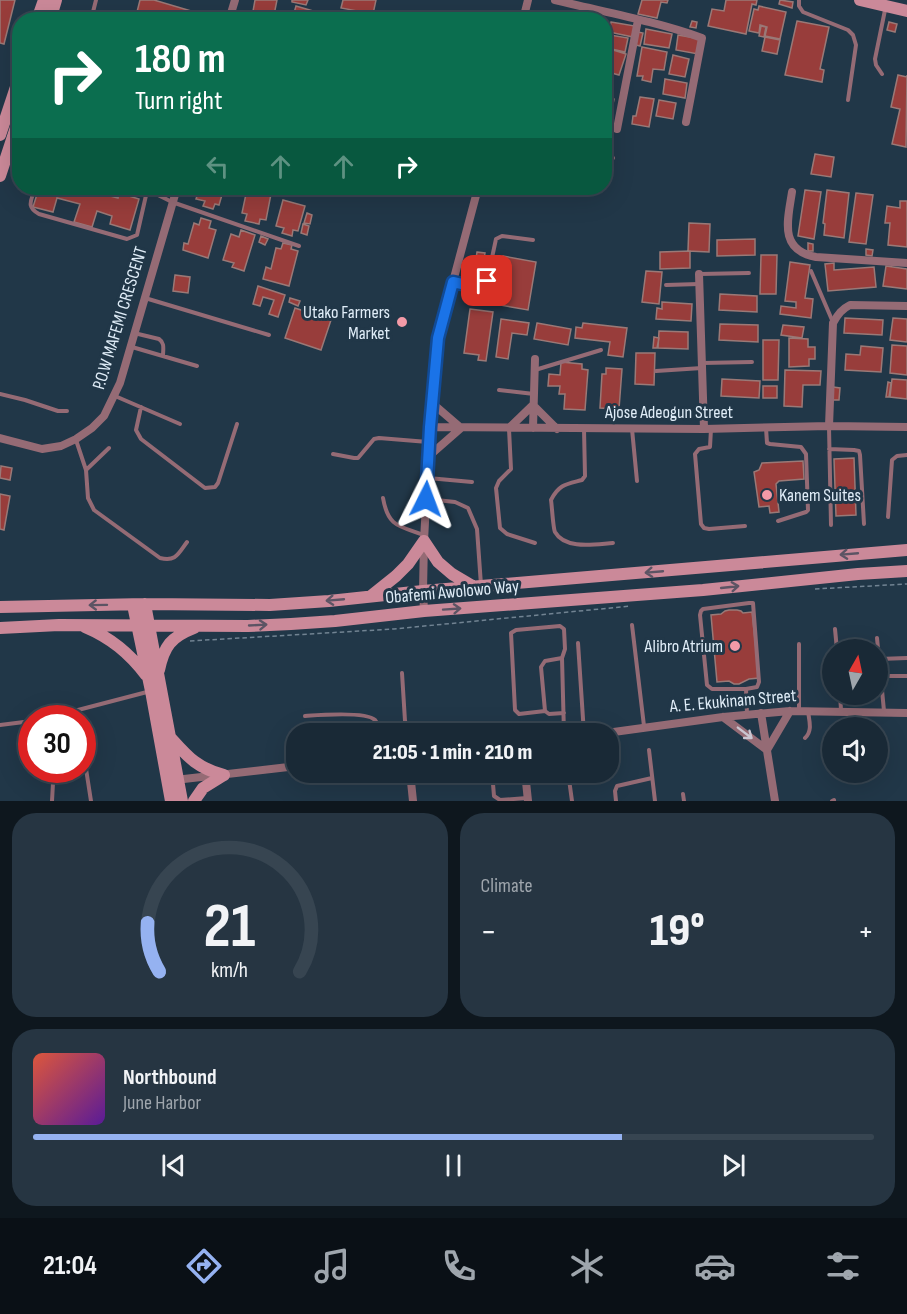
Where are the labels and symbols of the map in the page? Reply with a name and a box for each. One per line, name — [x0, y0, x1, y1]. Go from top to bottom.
street label: P.O.W MAFEMI CRESCENT — [88, 244, 152, 392]
pin — [461, 255, 512, 306]
place label: Utako Farmers Market — [303, 302, 390, 344]
marker: Utako Farmers Market — [395, 315, 409, 329]
street label: Ajose Adeogun Street — [604, 402, 734, 423]
position arrow — [394, 467, 458, 531]
place label: Kanem Suites — [779, 485, 861, 506]
marker: Kanem Suites — [760, 488, 774, 502]
one-way arrow — [839, 549, 859, 560]
one-way arrow — [645, 567, 665, 578]
street label: Obafemi Awolowo Way — [384, 576, 520, 608]
one-way arrow — [720, 581, 740, 592]
one-way arrow — [325, 595, 345, 606]
one-way arrow — [88, 599, 108, 611]
one-way arrow — [442, 603, 461, 614]
one-way arrow — [247, 620, 267, 631]
place label: Alibro Atrium — [643, 636, 723, 657]
marker: Alibro Atrium — [728, 639, 742, 653]
north arrow — [822, 639, 888, 705]
street label: A. E. Ekukinam Street — [668, 685, 798, 717]
speed limit sign: 30 — [18, 705, 96, 783]
one-way arrow — [737, 727, 753, 740]

